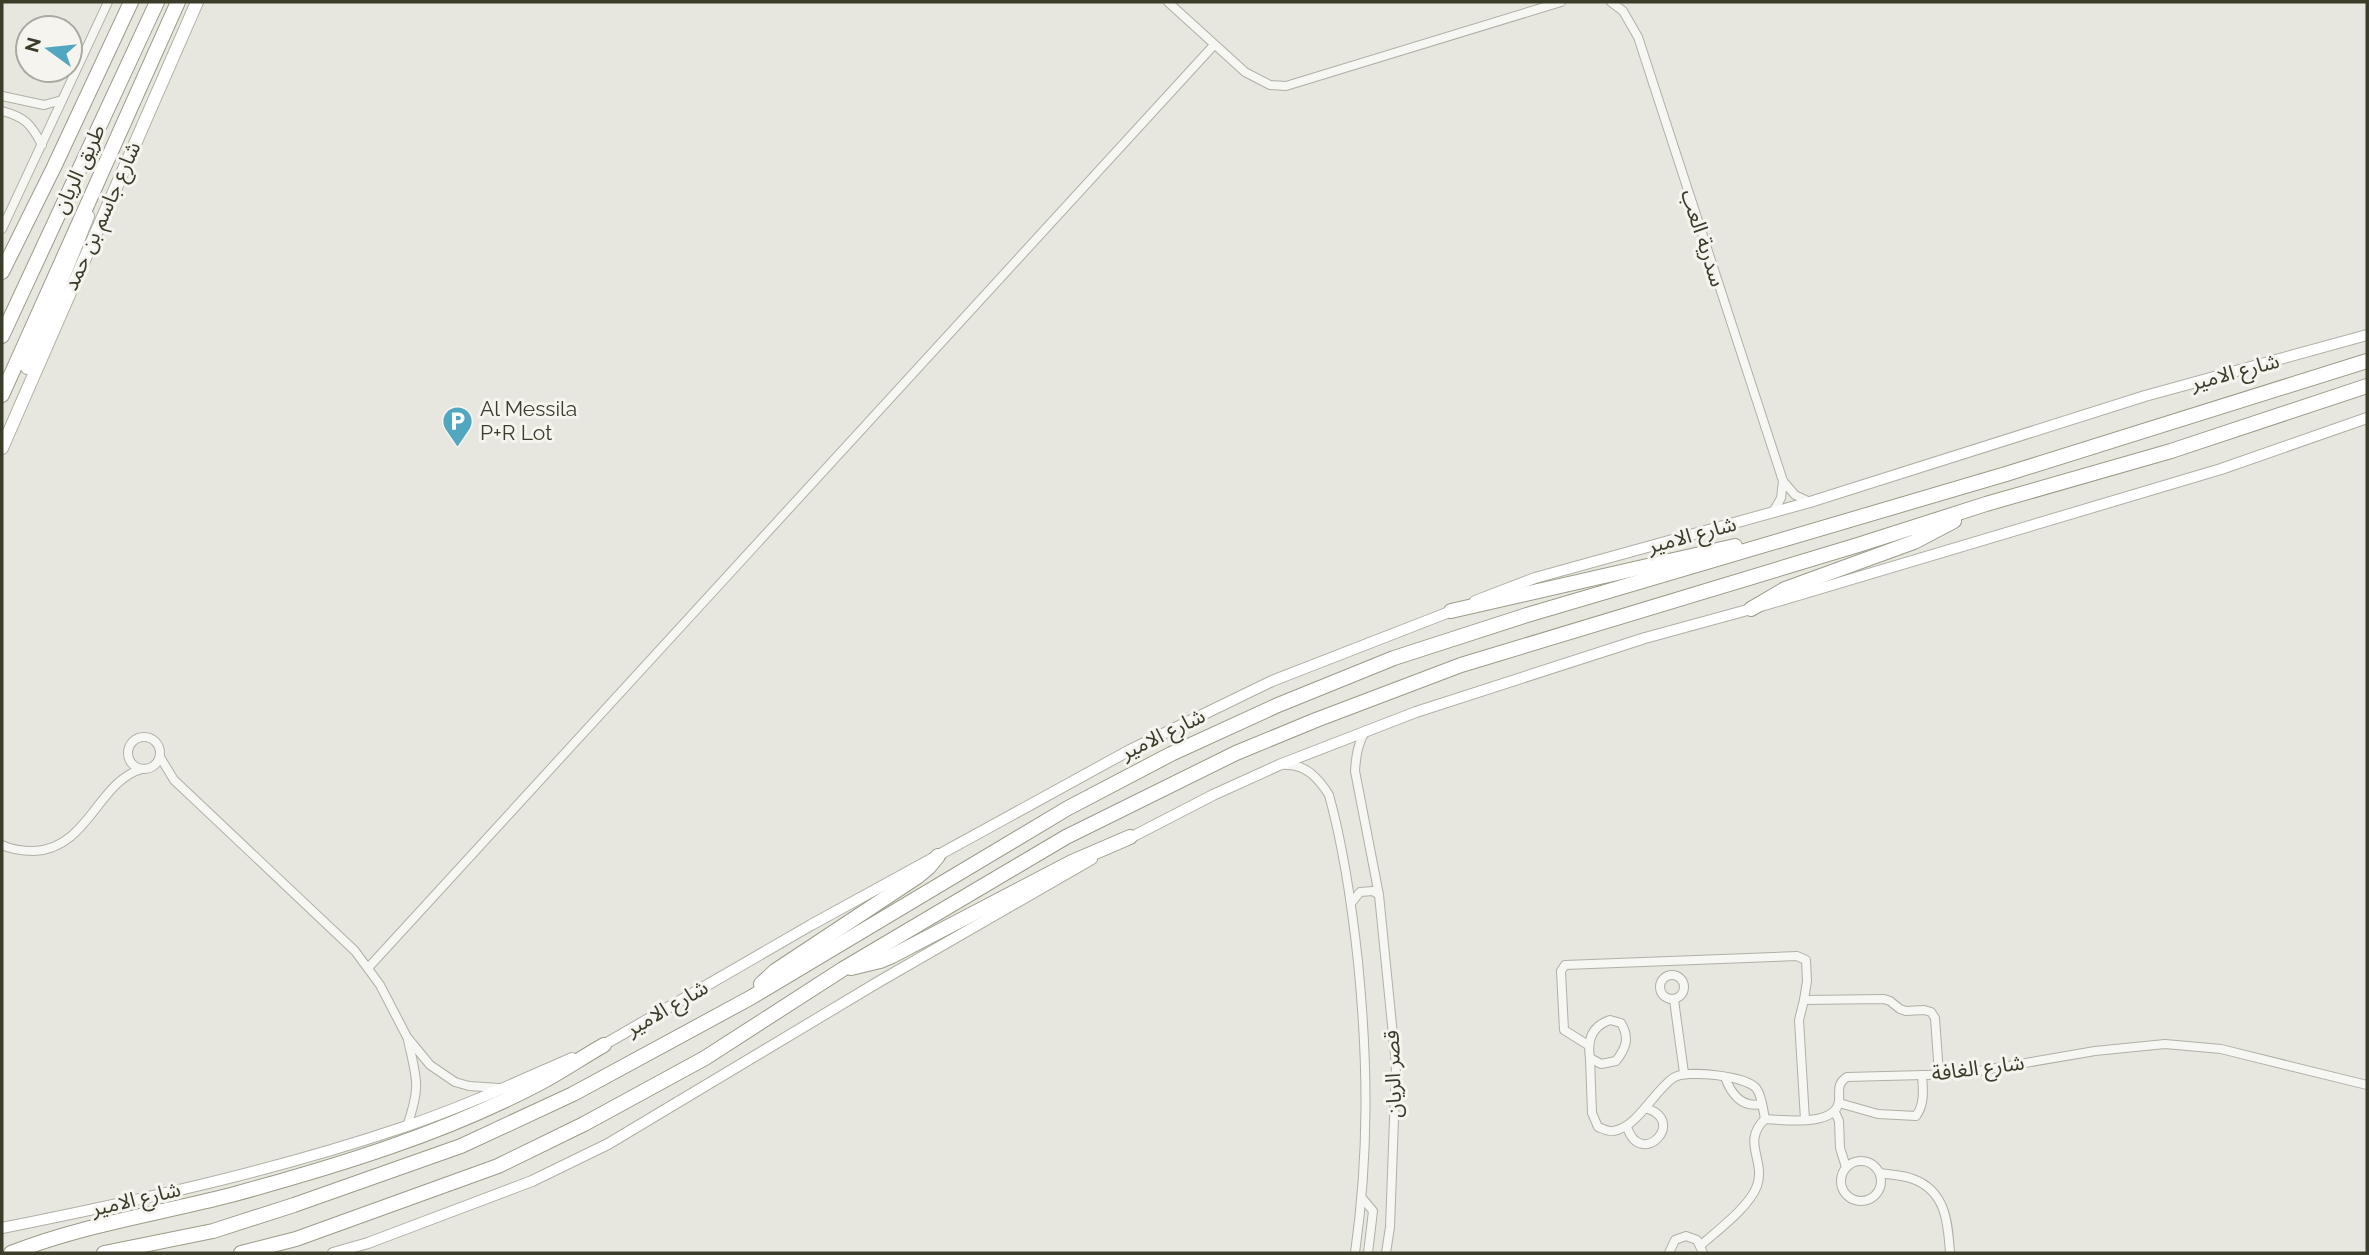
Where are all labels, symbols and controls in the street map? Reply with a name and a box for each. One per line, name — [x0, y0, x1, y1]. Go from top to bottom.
north arrow — [14, 14, 84, 84]
text: N — [20, 35, 45, 54]
street label: طريق الريان — [47, 120, 111, 218]
street label: شارع جاسم بن حمد — [58, 137, 148, 295]
street label: سدرية العب — [1676, 186, 1731, 290]
street label: شارع الامير — [2187, 348, 2283, 398]
place label: Al Messila P+R Lot — [480, 396, 577, 445]
parking icon: Al Messila P+R Lot — [440, 404, 474, 448]
street label: شارع الامير — [1644, 511, 1740, 561]
street label: شارع الامير — [1116, 702, 1210, 768]
street label: شارع الامير — [620, 974, 714, 1044]
street label: قصر الريان — [1378, 1030, 1407, 1118]
street label: شارع الغافة — [1930, 1049, 2026, 1089]
street label: شارع الامير — [88, 1176, 184, 1224]

